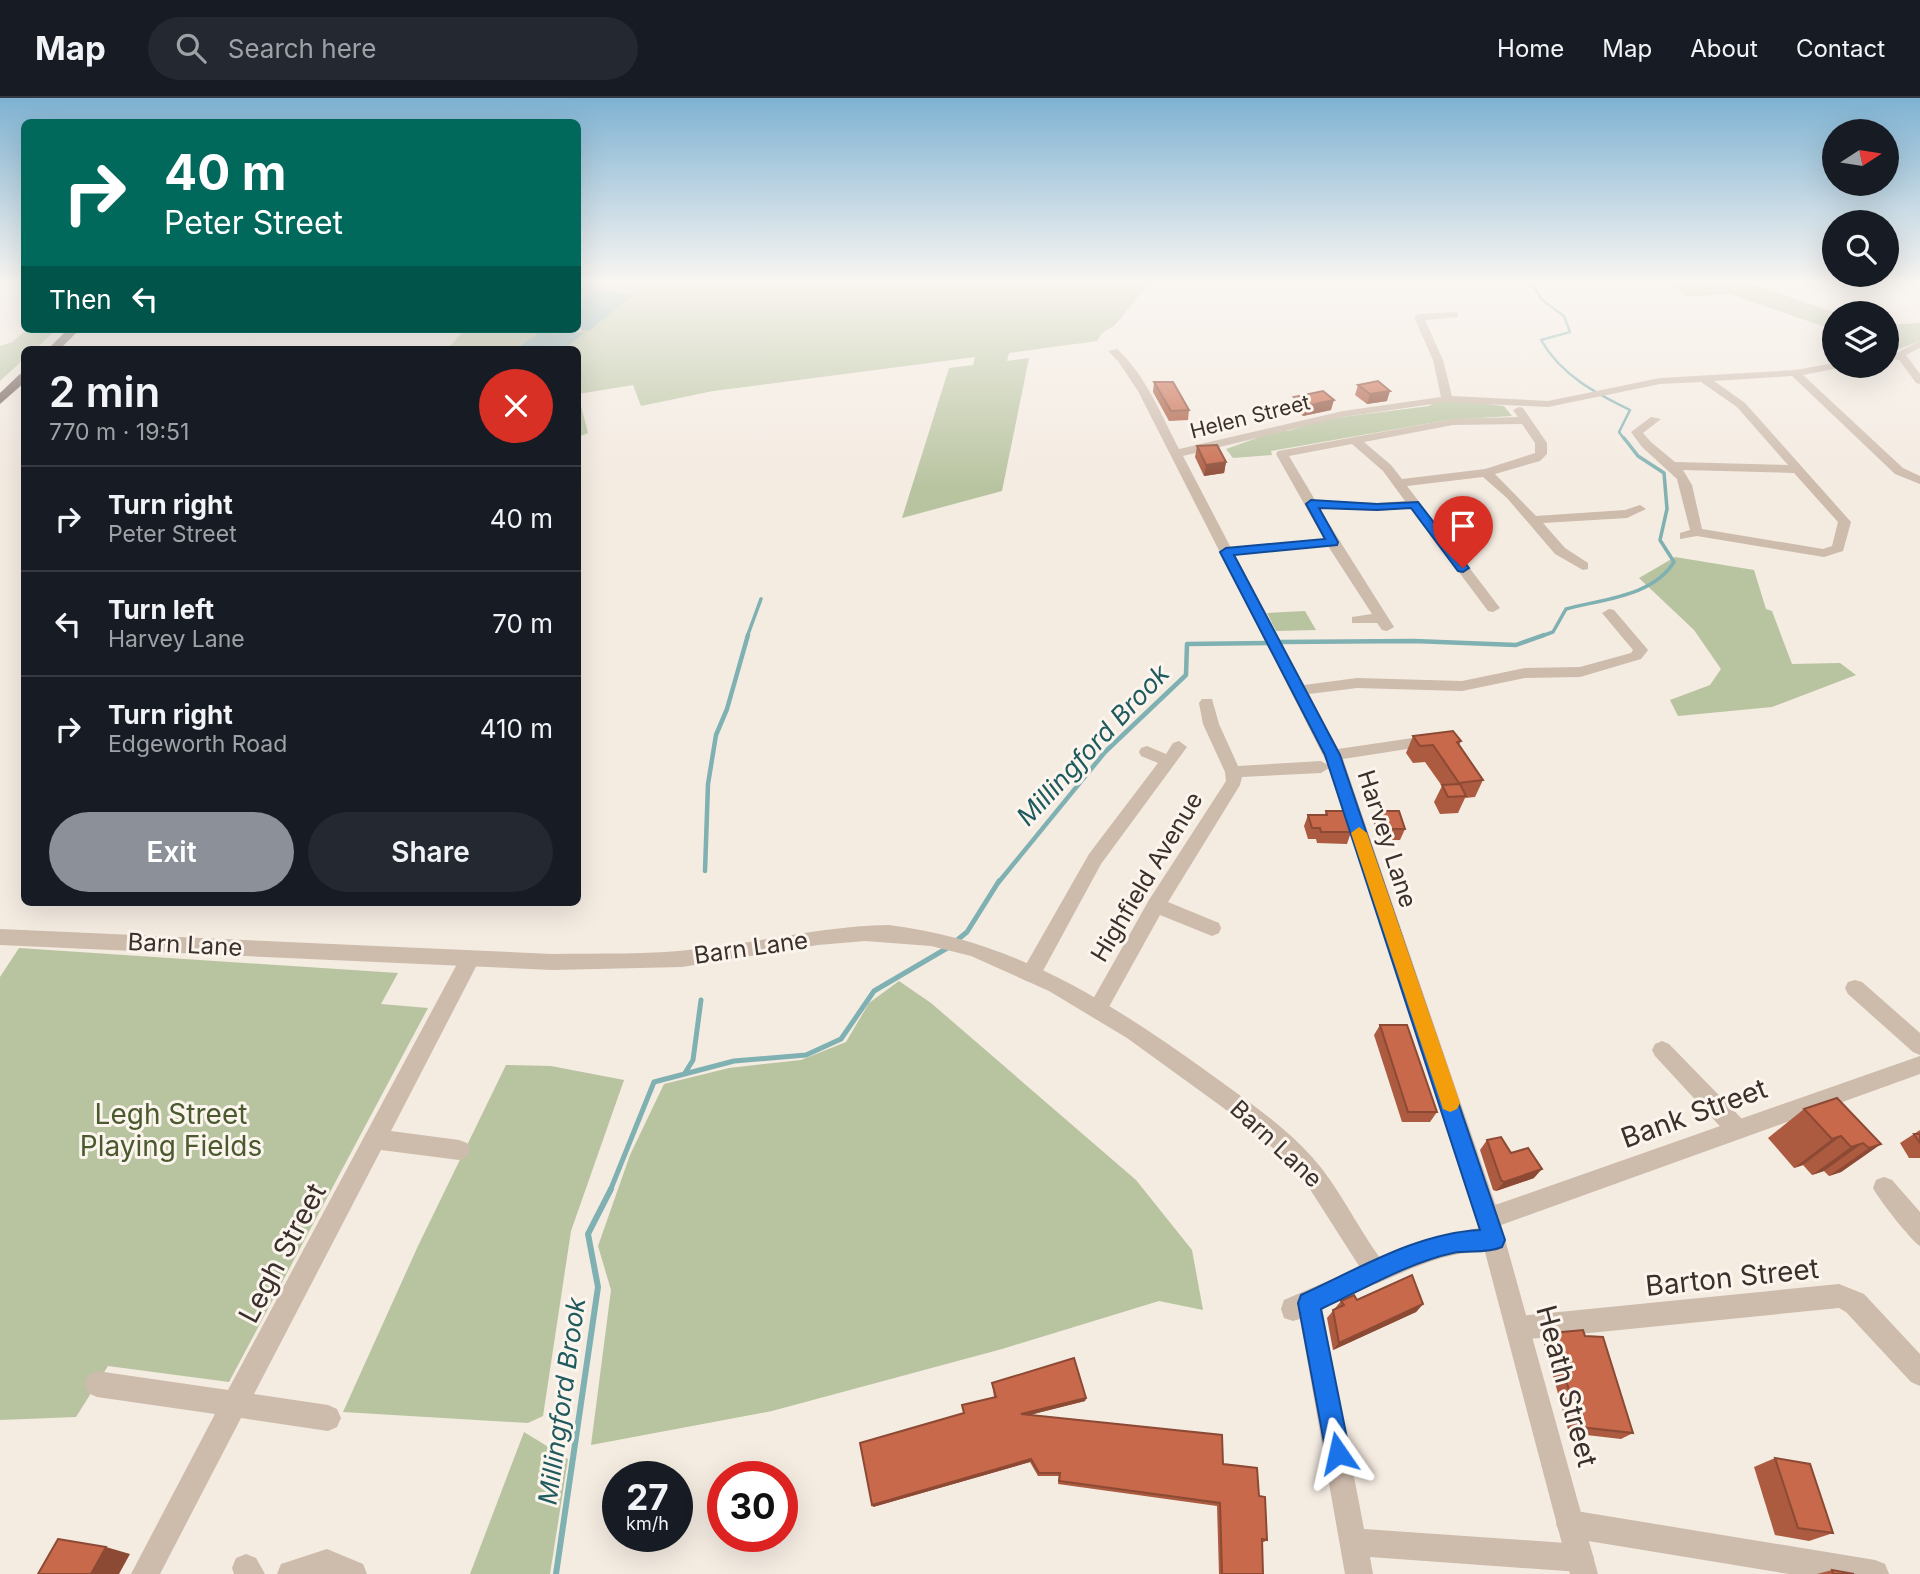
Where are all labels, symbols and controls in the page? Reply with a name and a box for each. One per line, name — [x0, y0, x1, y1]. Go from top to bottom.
search box — [148, 17, 638, 80]
text: Map — [35, 28, 106, 68]
icon: search — [172, 29, 210, 67]
text: Search here — [228, 33, 376, 64]
text: Home — [1497, 34, 1564, 63]
text: Map — [1602, 34, 1652, 63]
text: About — [1690, 34, 1758, 63]
text: Contact — [1796, 34, 1885, 63]
north arrow — [1822, 119, 1899, 196]
map controls — [1822, 119, 1899, 378]
text: 40 m — [164, 143, 287, 202]
icon: right — [49, 147, 140, 238]
text: Peter Street — [164, 203, 343, 242]
button: search — [1822, 210, 1899, 287]
icon: left — [126, 280, 164, 318]
text: Then — [49, 284, 112, 315]
button: layers — [1822, 301, 1899, 378]
text: 2 min — [49, 366, 160, 417]
button: close — [479, 369, 553, 443]
street label: Helen Street — [1187, 390, 1313, 443]
text: 770 m · 19:51 — [49, 418, 189, 446]
text: Turn right — [108, 489, 233, 520]
pin — [1433, 496, 1493, 568]
icon: right — [49, 500, 87, 538]
text: 40 m — [490, 503, 553, 534]
icon: arrive — [1444, 507, 1482, 545]
text: Peter Street — [108, 520, 237, 548]
text: Turn left — [108, 594, 214, 625]
icon: left — [49, 605, 87, 643]
text: 70 m — [492, 608, 553, 639]
text: Harvey Lane — [108, 625, 245, 653]
water label: Millingford Brook — [1010, 657, 1176, 832]
text: Turn right — [108, 699, 233, 730]
icon: right — [49, 710, 87, 748]
text: 410 m — [480, 713, 553, 744]
text: Edgeworth Road — [108, 730, 287, 758]
street label: Harvey Lane — [1352, 766, 1423, 911]
street label: Highfield Avenue — [1084, 787, 1209, 967]
button: Exit — [49, 812, 294, 892]
button: Share — [308, 812, 553, 892]
street label: Barn Lane — [692, 925, 810, 970]
street label: Barn Lane — [127, 927, 243, 962]
street label: Bank Street — [1616, 1071, 1772, 1155]
street label: Barn Lane — [1224, 1094, 1328, 1193]
park label: Legh Street Playing Fields — [80, 1097, 262, 1163]
street label: Legh Street — [231, 1178, 333, 1328]
street label: Barton Street — [1644, 1251, 1820, 1303]
water label: Millingford Brook — [532, 1295, 591, 1507]
street label: Heath Street — [1529, 1302, 1605, 1470]
position arrow — [1301, 1416, 1375, 1490]
speed limit sign: 30 — [707, 1461, 798, 1552]
text: 27 — [626, 1476, 669, 1518]
text: km/h — [626, 1513, 669, 1534]

